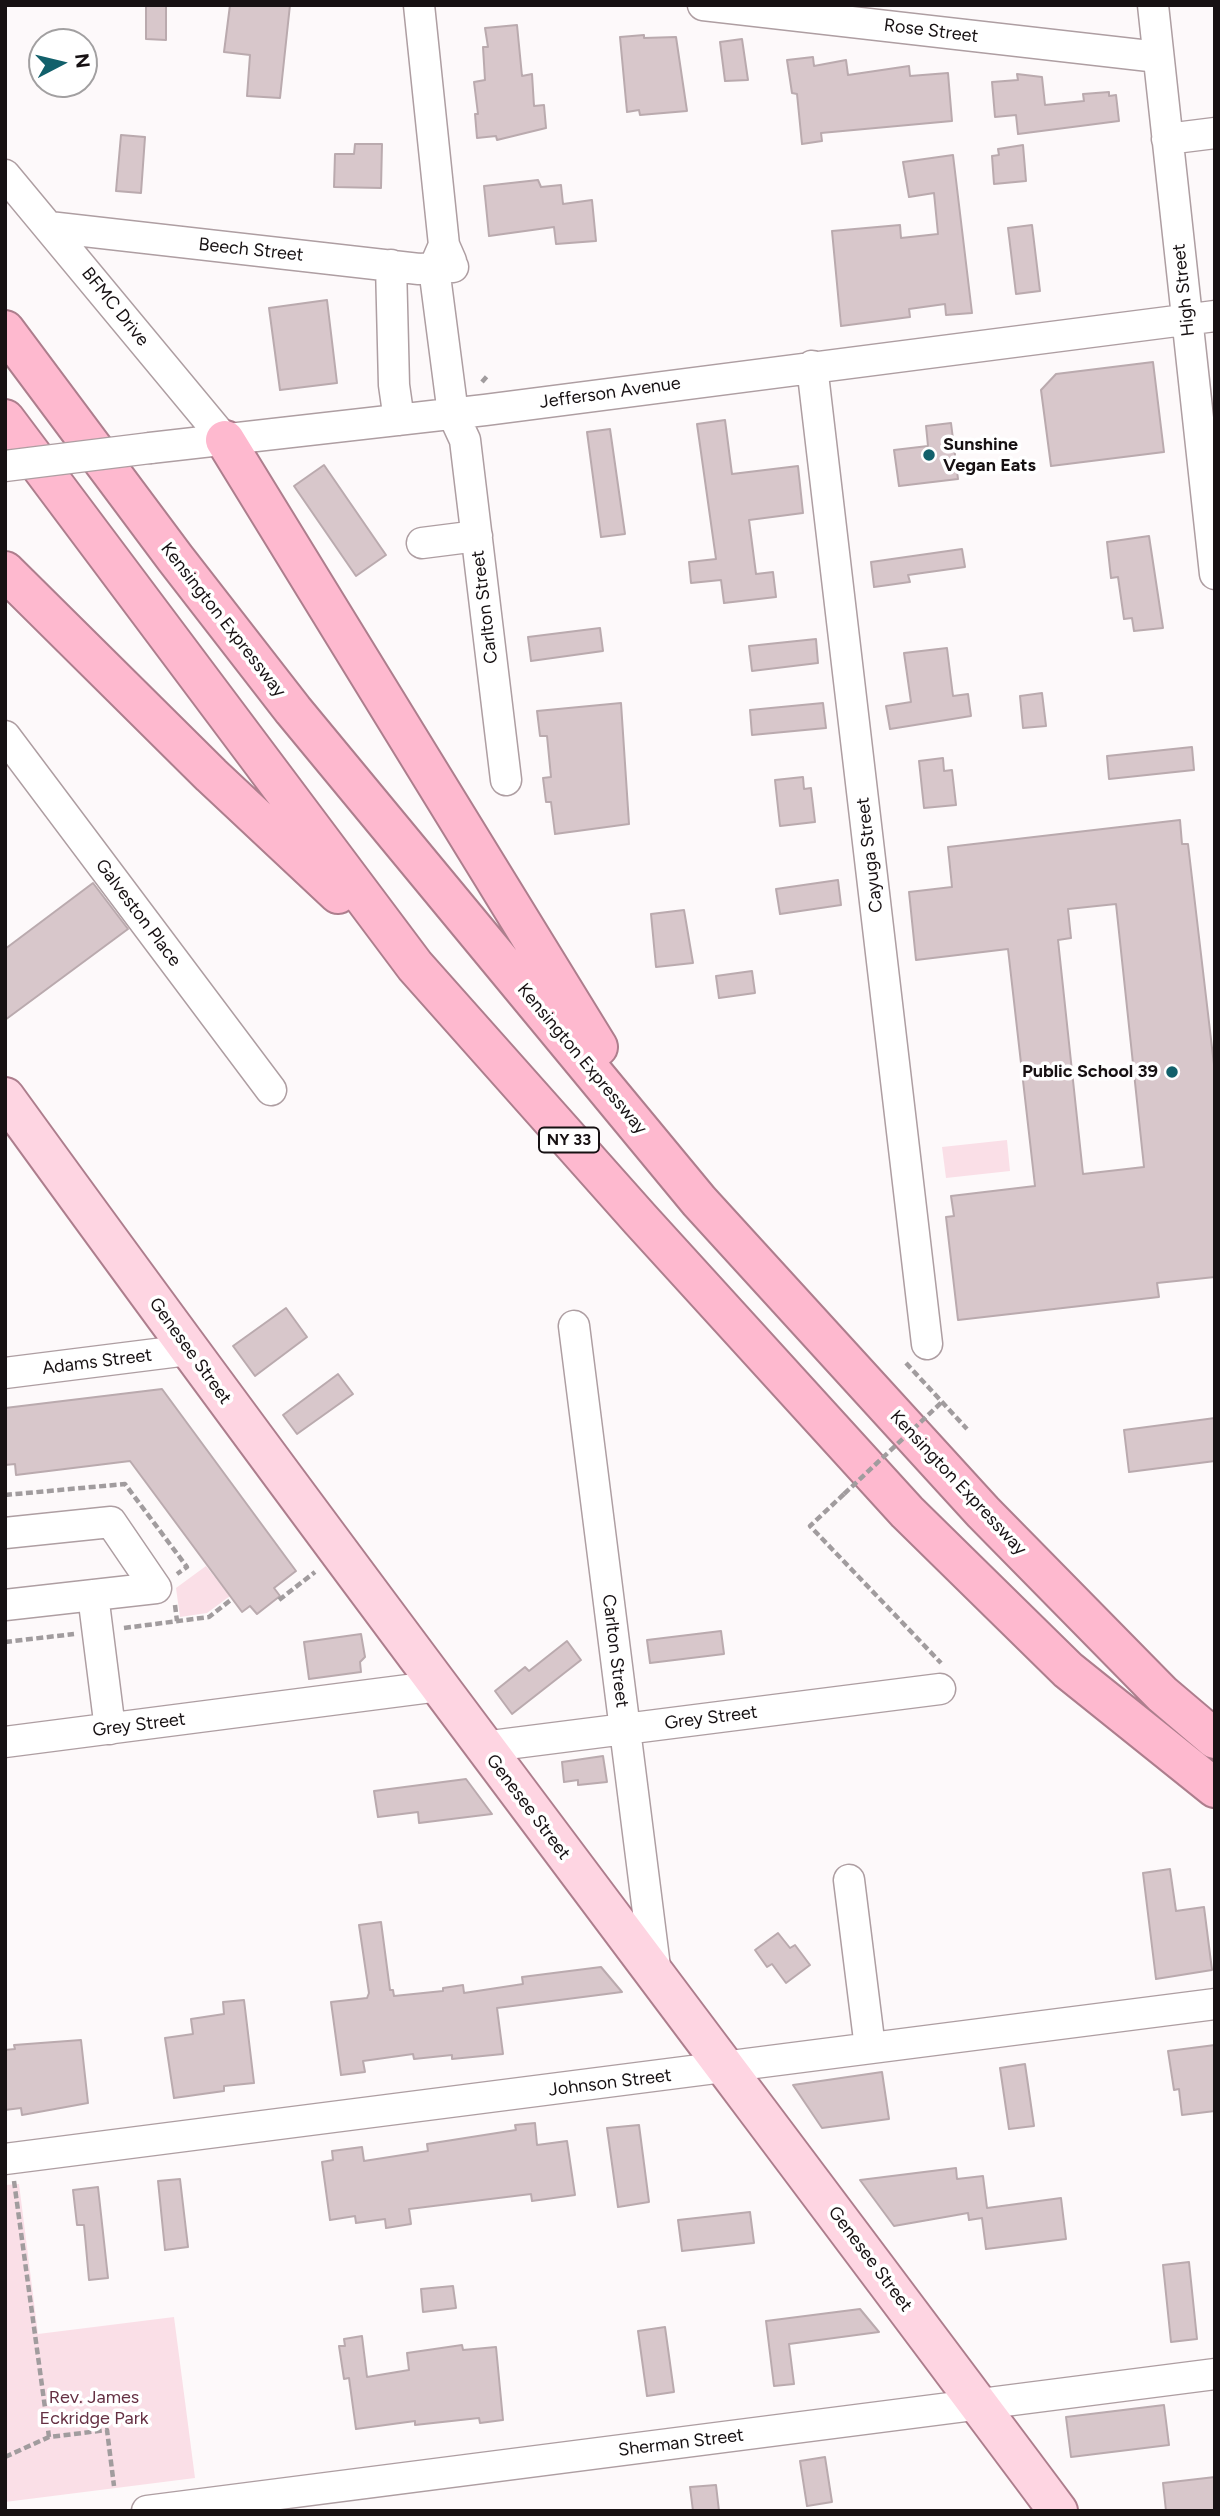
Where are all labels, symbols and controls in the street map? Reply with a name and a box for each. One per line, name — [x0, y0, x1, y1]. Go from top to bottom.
street label: Rose Street — [883, 15, 979, 47]
north arrow — [28, 28, 98, 98]
text: N — [70, 52, 95, 69]
street label: Beech Street — [198, 234, 304, 266]
street label: High Street — [1168, 243, 1200, 337]
street label: BFMC Drive — [77, 263, 153, 351]
street label: Jefferson Avenue — [538, 372, 682, 414]
place label: Sunshine Vegan Eats — [943, 434, 1036, 476]
marker: Sunshine Vegan Eats — [921, 447, 937, 463]
street label: Kensington Expressway — [156, 538, 290, 702]
street label: Carlton Street — [467, 549, 503, 665]
street label: Cayuga Street — [852, 796, 888, 914]
street label: Galveston Place — [91, 855, 185, 971]
street label: Kensington Expressway — [512, 979, 652, 1139]
place label: Public School 39 — [1022, 1061, 1158, 1083]
marker: Public School 39 — [1164, 1064, 1180, 1080]
road number: NY 33 — [539, 1128, 599, 1152]
street label: Genesee Street — [144, 1294, 236, 1408]
street label: Adams Street — [41, 1345, 153, 1379]
street label: Kensington Expressway — [885, 1406, 1031, 1560]
street label: Carlton Street — [597, 1593, 633, 1709]
street label: Grey Street — [663, 1702, 759, 1734]
street label: Grey Street — [91, 1709, 187, 1741]
street label: Genesee Street — [481, 1750, 575, 1864]
street label: Johnson Street — [547, 2065, 673, 2101]
street label: Genesee Street — [823, 2202, 917, 2316]
park label: Rev. James Eckridge Park — [39, 2387, 149, 2430]
street label: Sherman Street — [617, 2425, 745, 2461]

